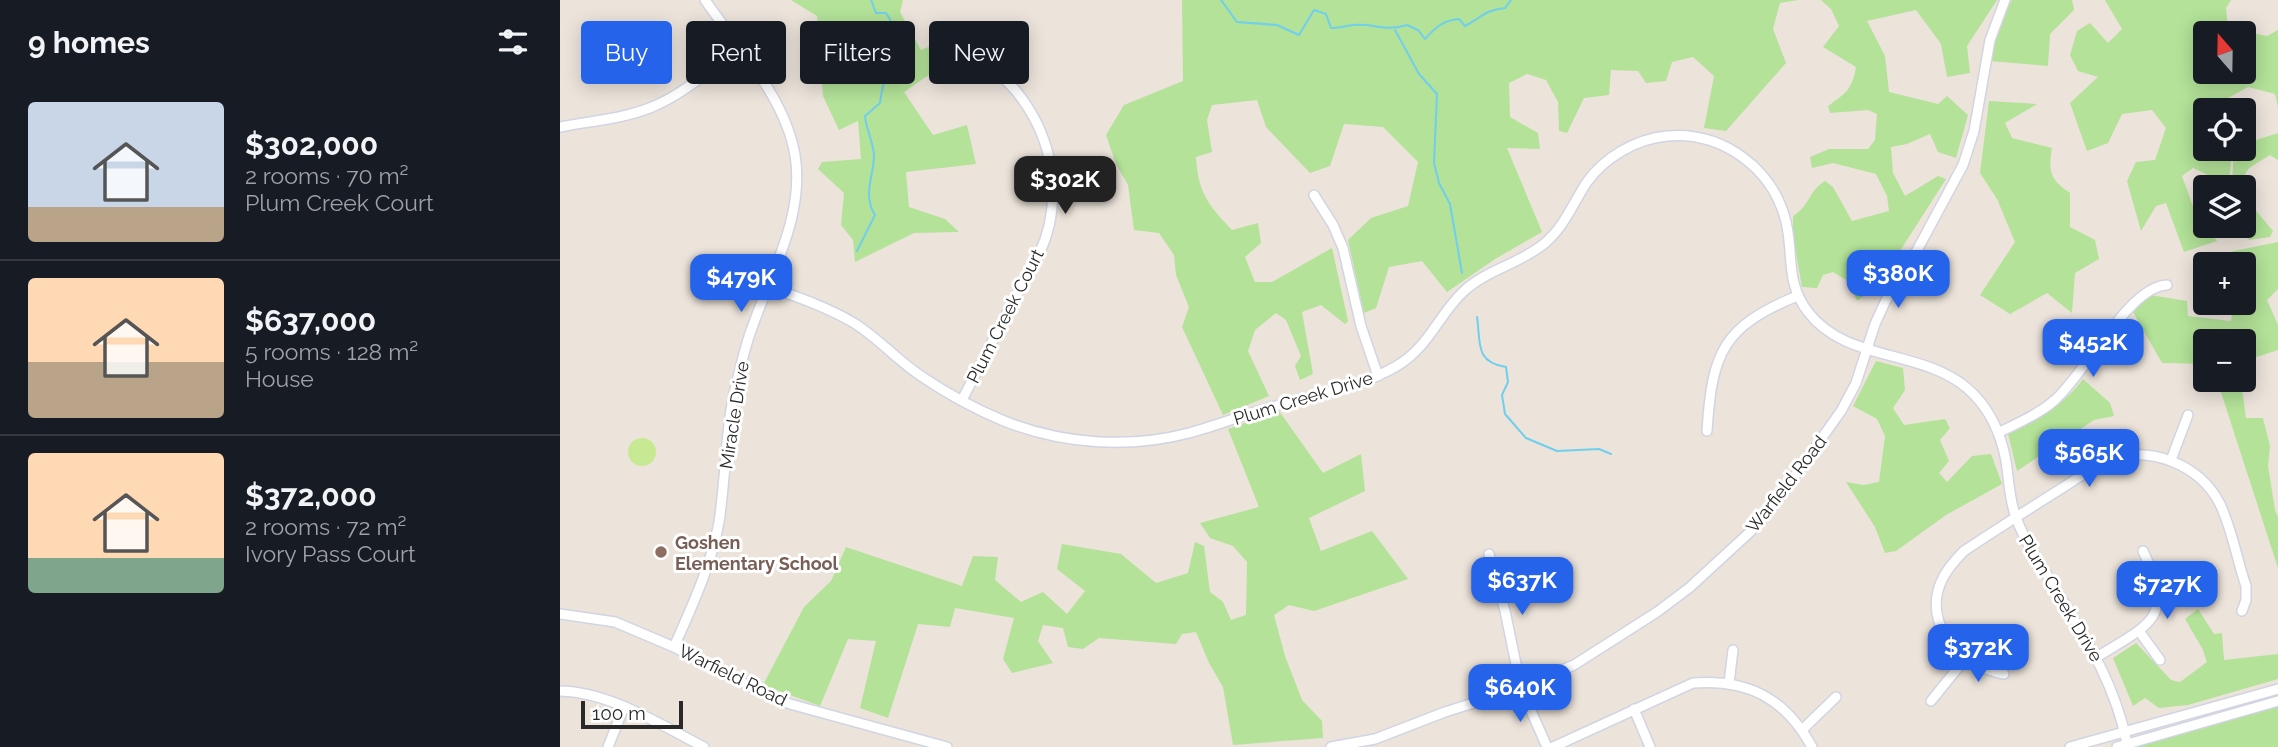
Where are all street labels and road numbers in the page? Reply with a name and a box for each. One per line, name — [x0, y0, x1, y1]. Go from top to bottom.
street label: Plum Creek Court — [962, 245, 1048, 387]
street label: Miracle Drive — [715, 359, 753, 470]
street label: Plum Creek Drive — [1231, 367, 1376, 429]
street label: Warfield Road — [1742, 431, 1830, 537]
street label: Plum Creek Drive — [2015, 531, 2107, 666]
street label: Warfield Road — [676, 640, 790, 710]

